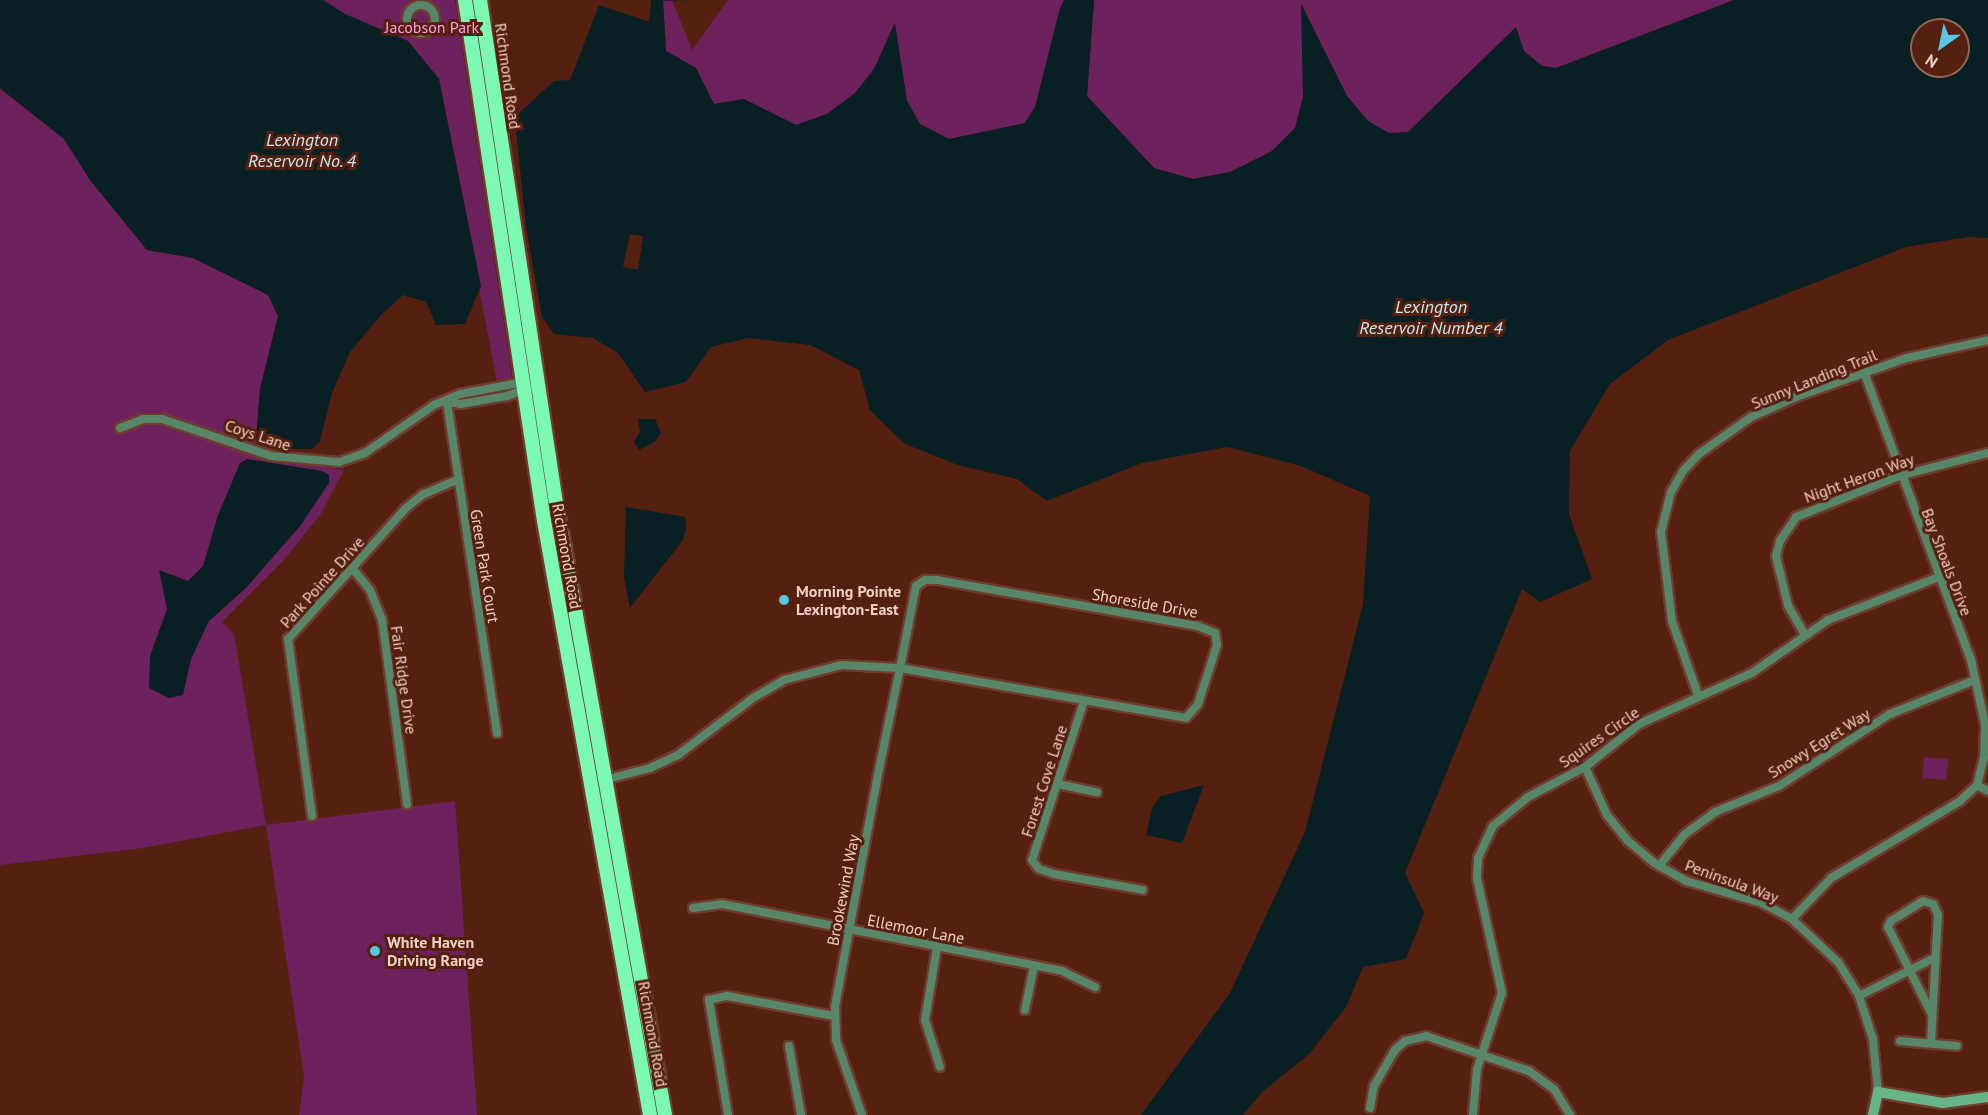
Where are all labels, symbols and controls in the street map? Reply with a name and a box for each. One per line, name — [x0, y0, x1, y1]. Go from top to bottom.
park label: Jacobson Park — [385, 17, 479, 37]
north arrow — [1910, 18, 1970, 78]
street label: Richmond Road — [491, 22, 525, 130]
text: N — [1921, 50, 1941, 73]
water label: Lexington Reservoir No. 4 — [247, 130, 357, 172]
water label: Lexington Reservoir Number 4 — [1359, 297, 1503, 340]
street label: Sunny Landing Trail — [1748, 345, 1880, 413]
street label: Coys Lane — [223, 415, 293, 455]
street label: Night Heron Way — [1801, 449, 1917, 507]
street label: Richmond Road — [548, 502, 586, 610]
street label: Bay Shoals Drive — [1918, 505, 1976, 619]
street label: Green Park Court — [467, 508, 503, 624]
street label: Park Pointe Drive — [276, 532, 368, 632]
place label: Morning Pointe Lexington-East — [796, 581, 901, 619]
street label: Shoreside Drive — [1091, 584, 1199, 622]
marker: Morning Pointe Lexington-East — [777, 593, 791, 607]
street label: Fair Ridge Drive — [387, 624, 421, 736]
street label: Squires Circle — [1555, 702, 1643, 772]
street label: Snowy Egret Way — [1764, 704, 1874, 782]
street label: Forest Cove Lane — [1017, 723, 1071, 839]
street label: Brookewind Way — [823, 833, 863, 947]
street label: Peninsula Way — [1682, 855, 1782, 907]
street label: Ellemoor Lane — [866, 910, 966, 948]
place label: White Haven Driving Range — [387, 932, 484, 970]
marker: White Haven Driving Range — [368, 944, 382, 958]
street label: Richmond Road — [634, 980, 672, 1088]

